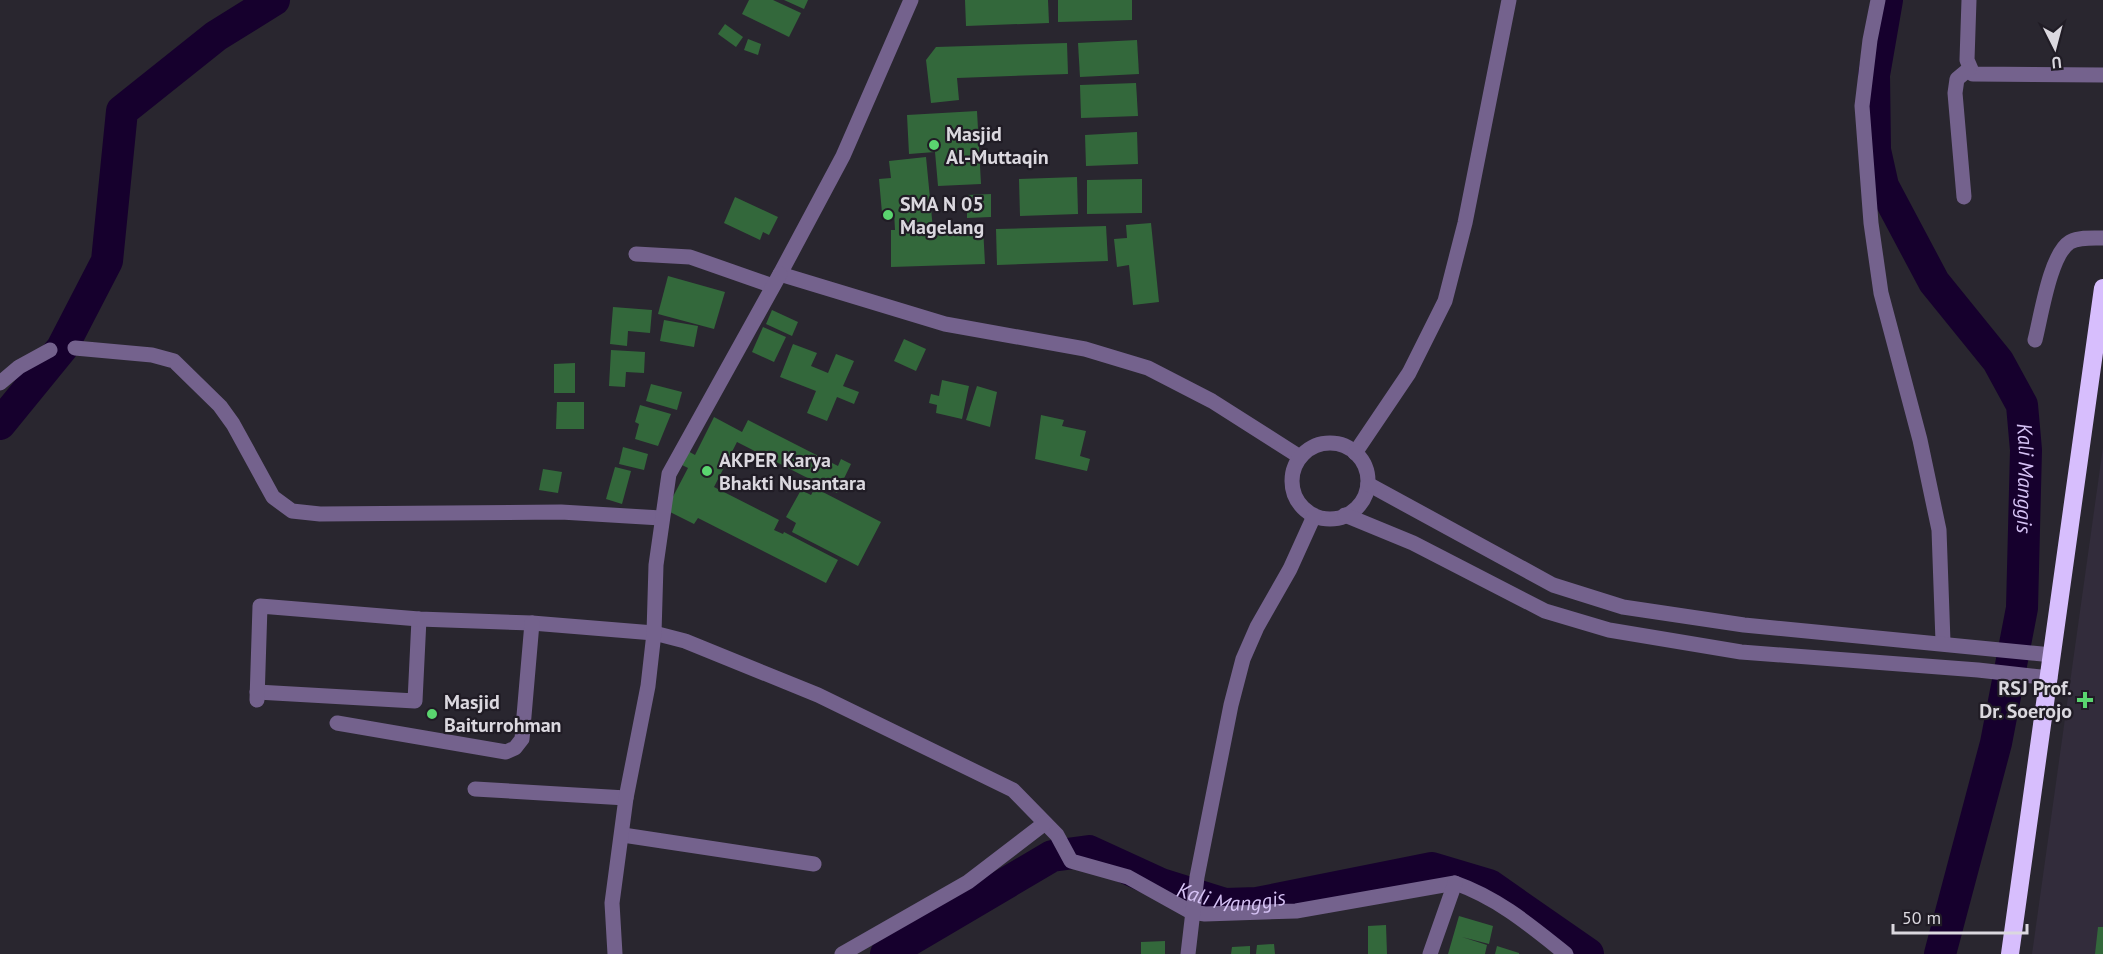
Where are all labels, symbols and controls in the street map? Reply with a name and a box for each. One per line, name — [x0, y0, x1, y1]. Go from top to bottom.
north arrow — [2025, 18, 2085, 78]
text: U — [2051, 52, 2063, 73]
place label: Masjid Al-Muttaqin — [946, 121, 1049, 170]
marker: Masjid Al-Muttaqin — [927, 138, 941, 152]
place label: SMA N 05 Magelang — [900, 191, 984, 240]
marker: SMA N 05 Magelang — [881, 208, 895, 222]
water label: Kali Manggis — [2011, 422, 2040, 535]
place label: AKPER Karya Bhakti Nusantara — [719, 447, 866, 496]
marker: AKPER Karya Bhakti Nusantara — [700, 464, 714, 478]
place label: RSJ Prof. Dr. Soerojo — [1979, 675, 2072, 724]
place label: Masjid Baiturrohman — [444, 689, 561, 738]
marker: RSJ Prof. Dr. Soerojo — [2076, 691, 2094, 709]
marker: Masjid Baiturrohman — [425, 707, 439, 721]
water label: Kali Manggis — [1174, 876, 1289, 918]
scale bar — [1893, 897, 2026, 935]
text: 50 m — [1902, 906, 1941, 929]

